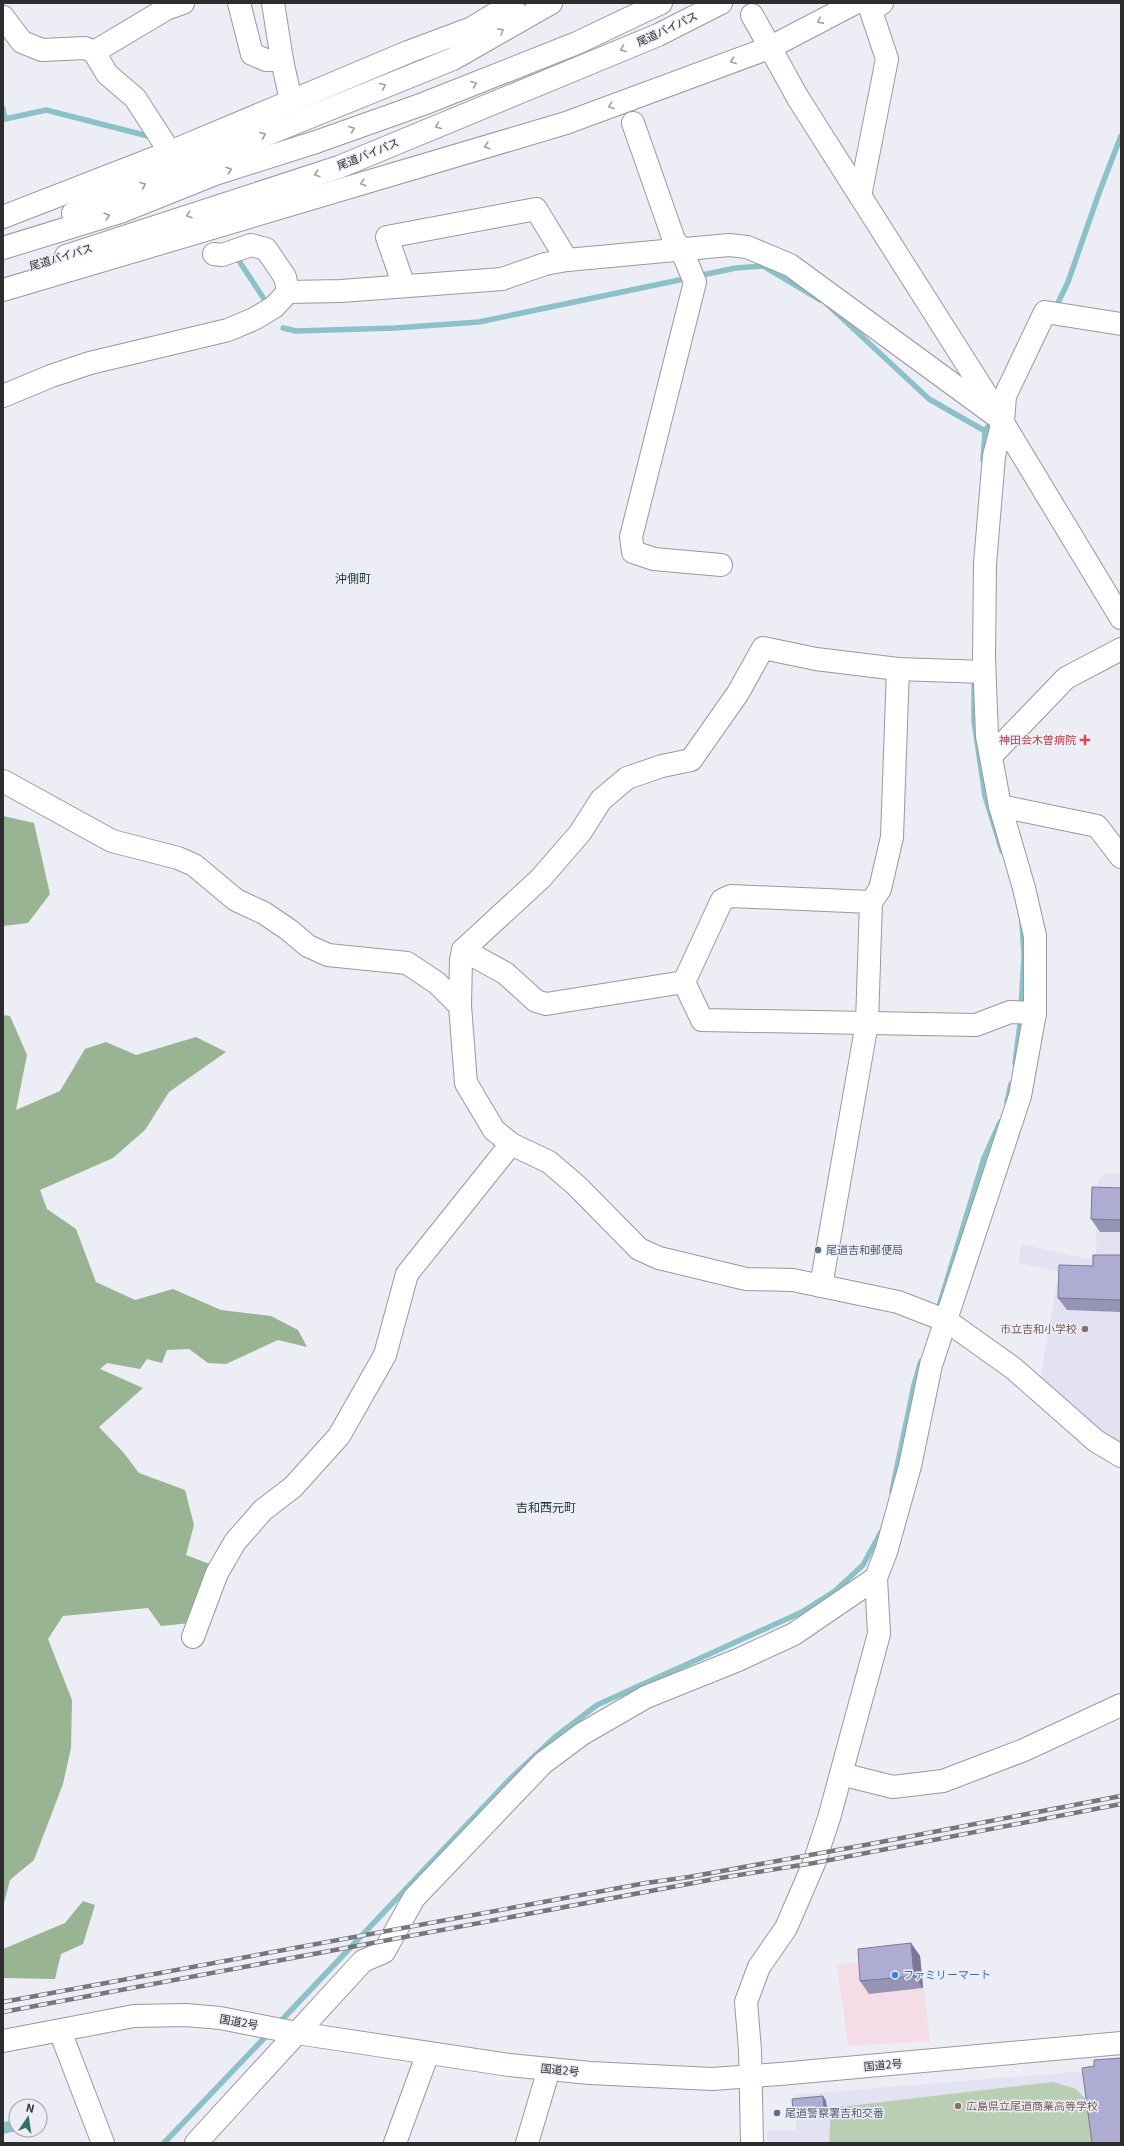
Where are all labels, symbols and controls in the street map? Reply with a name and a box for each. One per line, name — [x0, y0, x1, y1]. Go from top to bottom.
street label: 尾道バイパス — [633, 7, 700, 49]
one-way arrow — [817, 16, 824, 24]
one-way arrow — [497, 29, 504, 36]
one-way arrow — [619, 45, 626, 53]
one-way arrow — [729, 57, 736, 65]
one-way arrow — [470, 80, 477, 88]
one-way arrow — [380, 83, 387, 91]
one-way arrow — [607, 102, 614, 110]
one-way arrow — [434, 121, 441, 129]
one-way arrow — [348, 126, 355, 134]
one-way arrow — [258, 132, 266, 140]
street label: 尾道バイパス — [334, 133, 401, 173]
one-way arrow — [484, 141, 491, 150]
one-way arrow — [225, 166, 232, 175]
one-way arrow — [314, 169, 321, 177]
one-way arrow — [359, 178, 366, 187]
one-way arrow — [139, 181, 146, 189]
one-way arrow — [186, 211, 193, 219]
one-way arrow — [103, 212, 110, 221]
street label: 尾道バイパス — [27, 239, 95, 273]
district label: 沖側町 — [335, 569, 371, 586]
place label: 神田会木曽病院 — [999, 731, 1076, 747]
marker: 神田会木曽病院 — [1079, 734, 1091, 746]
place label: 尾道吉和郵便局 — [826, 1241, 903, 1257]
marker: 尾道吉和郵便局 — [813, 1245, 823, 1255]
place label: 市立吉和小学校 — [1000, 1320, 1077, 1336]
marker: 市立吉和小学校 — [1080, 1324, 1090, 1334]
district label: 吉和西元町 — [516, 1498, 576, 1515]
place label: ファミリーマート — [903, 1966, 991, 1982]
marker: ファミリーマート — [890, 1970, 900, 1980]
street label: 国道2号 — [219, 2010, 260, 2032]
street label: 国道2号 — [863, 2054, 903, 2074]
street label: 国道2号 — [540, 2059, 580, 2079]
place label: 広島県立尾道商業高等学校 — [966, 2097, 1098, 2113]
north arrow — [8, 2098, 48, 2138]
text: N — [25, 2099, 36, 2116]
marker: 広島県立尾道商業高等学校 — [953, 2101, 963, 2111]
place label: 尾道警察署吉和交番 — [785, 2104, 884, 2120]
marker: 尾道警察署吉和交番 — [772, 2108, 782, 2118]

